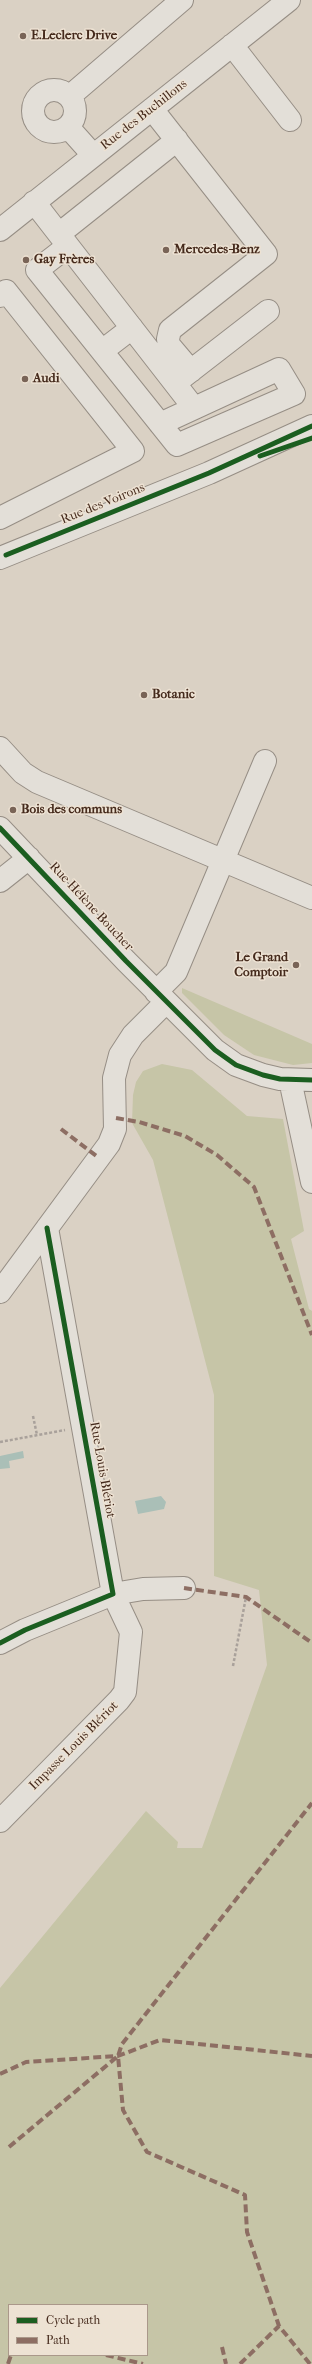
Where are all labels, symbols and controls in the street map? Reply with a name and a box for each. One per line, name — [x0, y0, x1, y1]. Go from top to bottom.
place label: E.Leclerc Drive — [31, 28, 117, 44]
marker: E.Leclerc Drive — [18, 31, 28, 41]
street label: Rue des Buchillons — [98, 76, 190, 154]
place label: Mercedes-Benz — [174, 242, 260, 258]
marker: Mercedes-Benz — [161, 245, 171, 255]
place label: Gay Frères — [34, 252, 94, 268]
marker: Gay Frères — [21, 255, 31, 265]
place label: Audi — [33, 371, 60, 387]
marker: Audi — [20, 374, 30, 384]
street label: Rue des Voirons — [59, 480, 147, 528]
place label: Botanic — [152, 687, 195, 703]
marker: Botanic — [139, 690, 149, 700]
place label: Bois des communs — [21, 802, 122, 818]
marker: Bois des communs — [8, 805, 18, 815]
street label: Rue Hélène Boucher — [46, 859, 136, 955]
place label: Le Grand Comptoir — [234, 950, 288, 981]
marker: Le Grand Comptoir — [291, 960, 301, 970]
street label: Rue Louis Blériot — [86, 1421, 118, 1519]
street label: Impasse Louis Blériot — [26, 1698, 122, 1794]
legend — [8, 2304, 148, 2356]
text: Cycle path — [46, 2313, 100, 2327]
text: Path — [46, 2333, 70, 2347]

